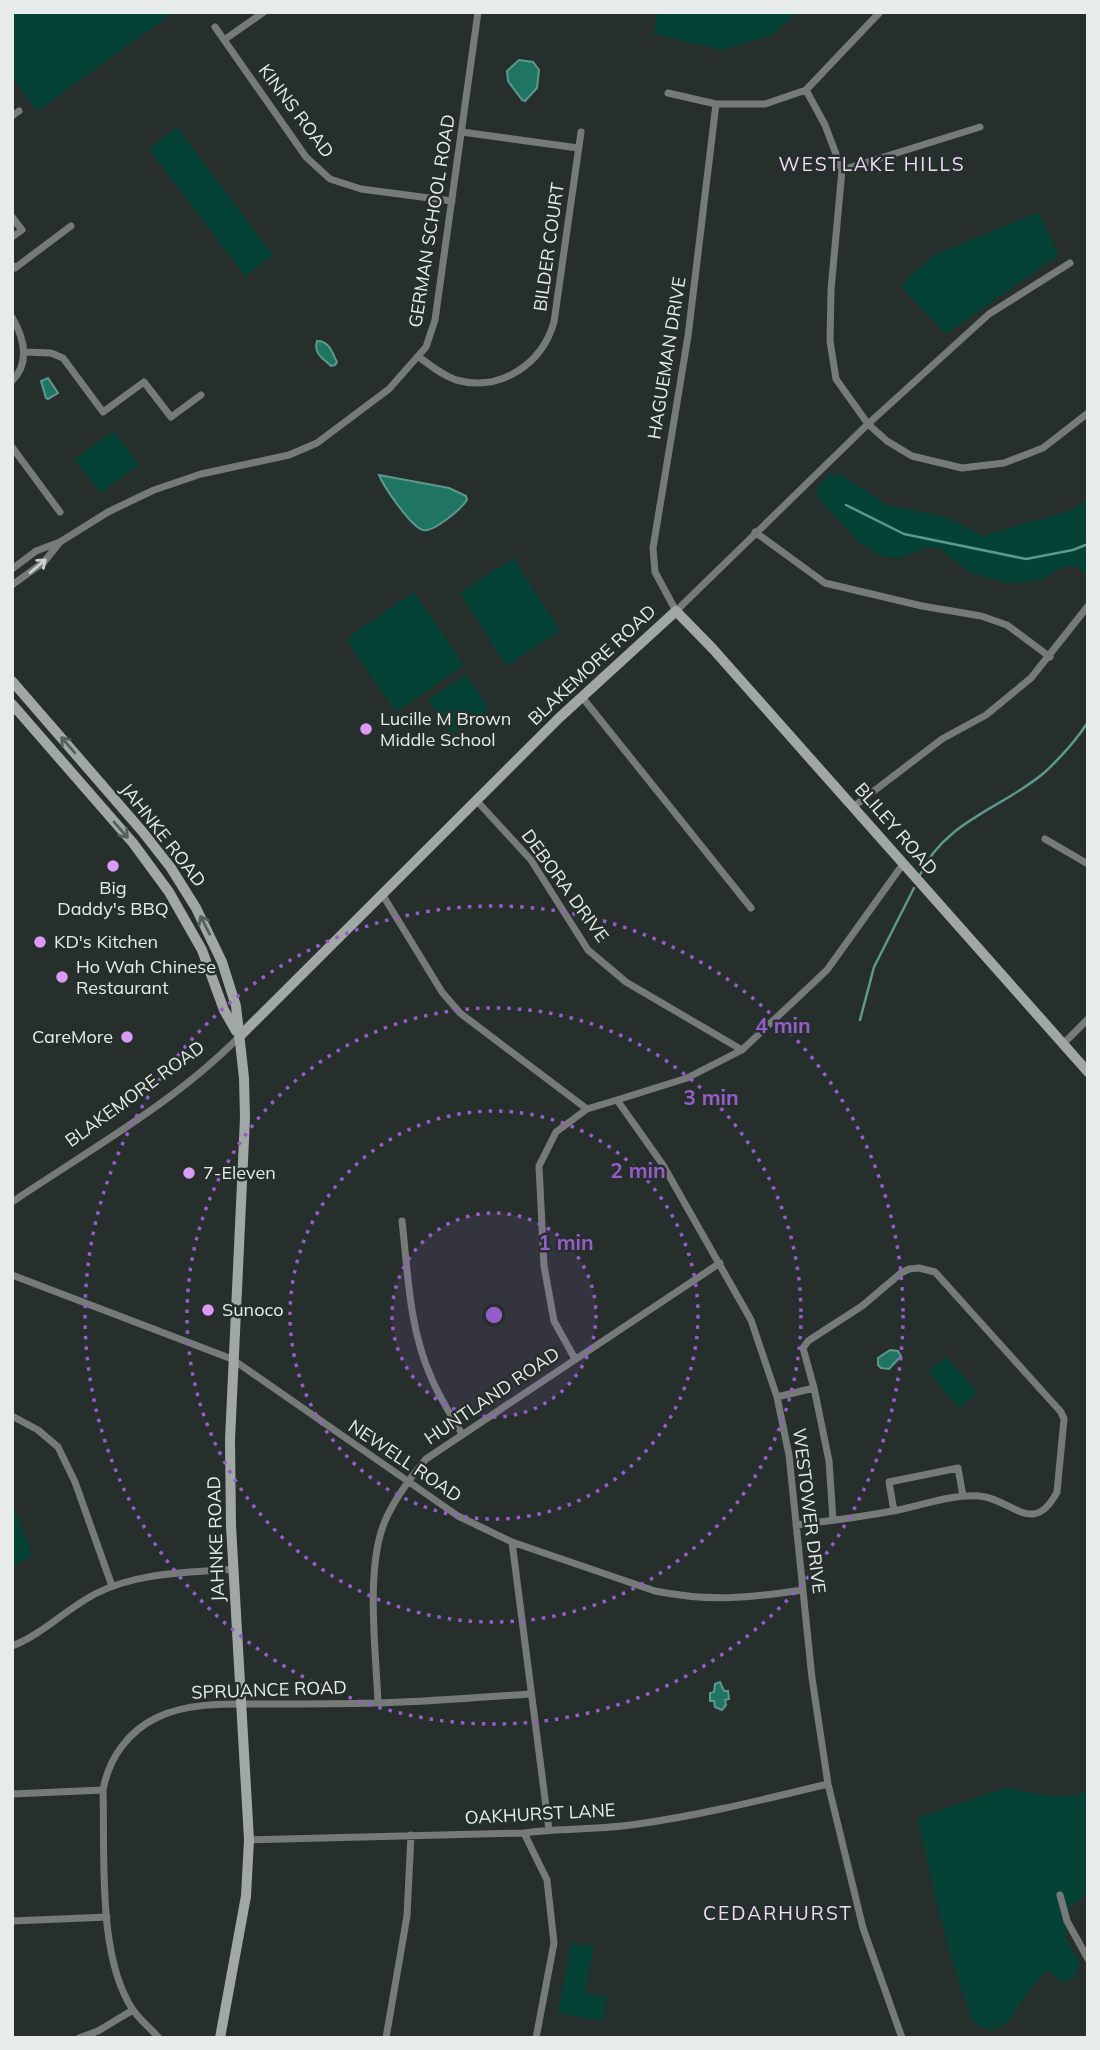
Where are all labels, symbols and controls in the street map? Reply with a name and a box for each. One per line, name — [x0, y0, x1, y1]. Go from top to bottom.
street label: KINNS ROAD — [254, 59, 339, 162]
street label: GERMAN SCHOOL ROAD — [403, 113, 460, 329]
district label: WESTLAKE HILLS — [779, 152, 965, 176]
street label: BILDER COURT — [528, 181, 569, 313]
street label: HAGUEMAN DRIVE — [642, 275, 691, 441]
one-way arrow — [29, 558, 47, 574]
street label: BLAKEMORE ROAD — [523, 599, 660, 730]
place label: Lucille M Brown Middle School — [380, 707, 511, 751]
marker: Lucille M Brown Middle School — [358, 721, 374, 737]
one-way arrow — [60, 736, 76, 754]
street label: JAHNKE ROAD — [116, 778, 211, 891]
street label: BLILEY ROAD — [850, 778, 943, 880]
one-way arrow — [113, 821, 129, 839]
street label: DEBORA DRIVE — [517, 825, 614, 947]
marker: Big Daddy's BBQ — [105, 858, 121, 874]
place label: Big Daddy's BBQ — [57, 876, 169, 920]
one-way arrow — [198, 915, 211, 936]
place label: KD's Kitchen — [54, 930, 158, 953]
marker: KD's Kitchen — [32, 934, 48, 950]
place label: Ho Wah Chinese Restaurant — [76, 955, 216, 999]
marker: Ho Wah Chinese Restaurant — [54, 969, 70, 985]
text: 4 min — [755, 1012, 811, 1038]
place label: CareMore — [32, 1025, 113, 1048]
marker: CareMore — [119, 1029, 135, 1045]
street label: BLAKEMORE ROAD — [61, 1035, 209, 1152]
text: 3 min — [683, 1084, 739, 1110]
text: 2 min — [610, 1157, 666, 1183]
place label: 7-Eleven — [203, 1161, 276, 1184]
marker: 7-Eleven — [181, 1165, 197, 1181]
text: 1 min — [538, 1229, 594, 1255]
place label: Sunoco — [222, 1298, 283, 1321]
marker: Sunoco — [200, 1302, 216, 1318]
centre of rings — [482, 1303, 506, 1327]
street label: HUNTLAND ROAD — [420, 1342, 564, 1449]
street label: NEWELL ROAD — [344, 1414, 466, 1507]
street label: WESTOWER DRIVE — [788, 1427, 831, 1595]
street label: JAHNKE ROAD — [202, 1476, 229, 1602]
street label: SPRUANCE ROAD — [191, 1675, 347, 1704]
street label: OAKHURST LANE — [464, 1798, 616, 1829]
district label: CEDARHURST — [703, 1901, 853, 1925]

